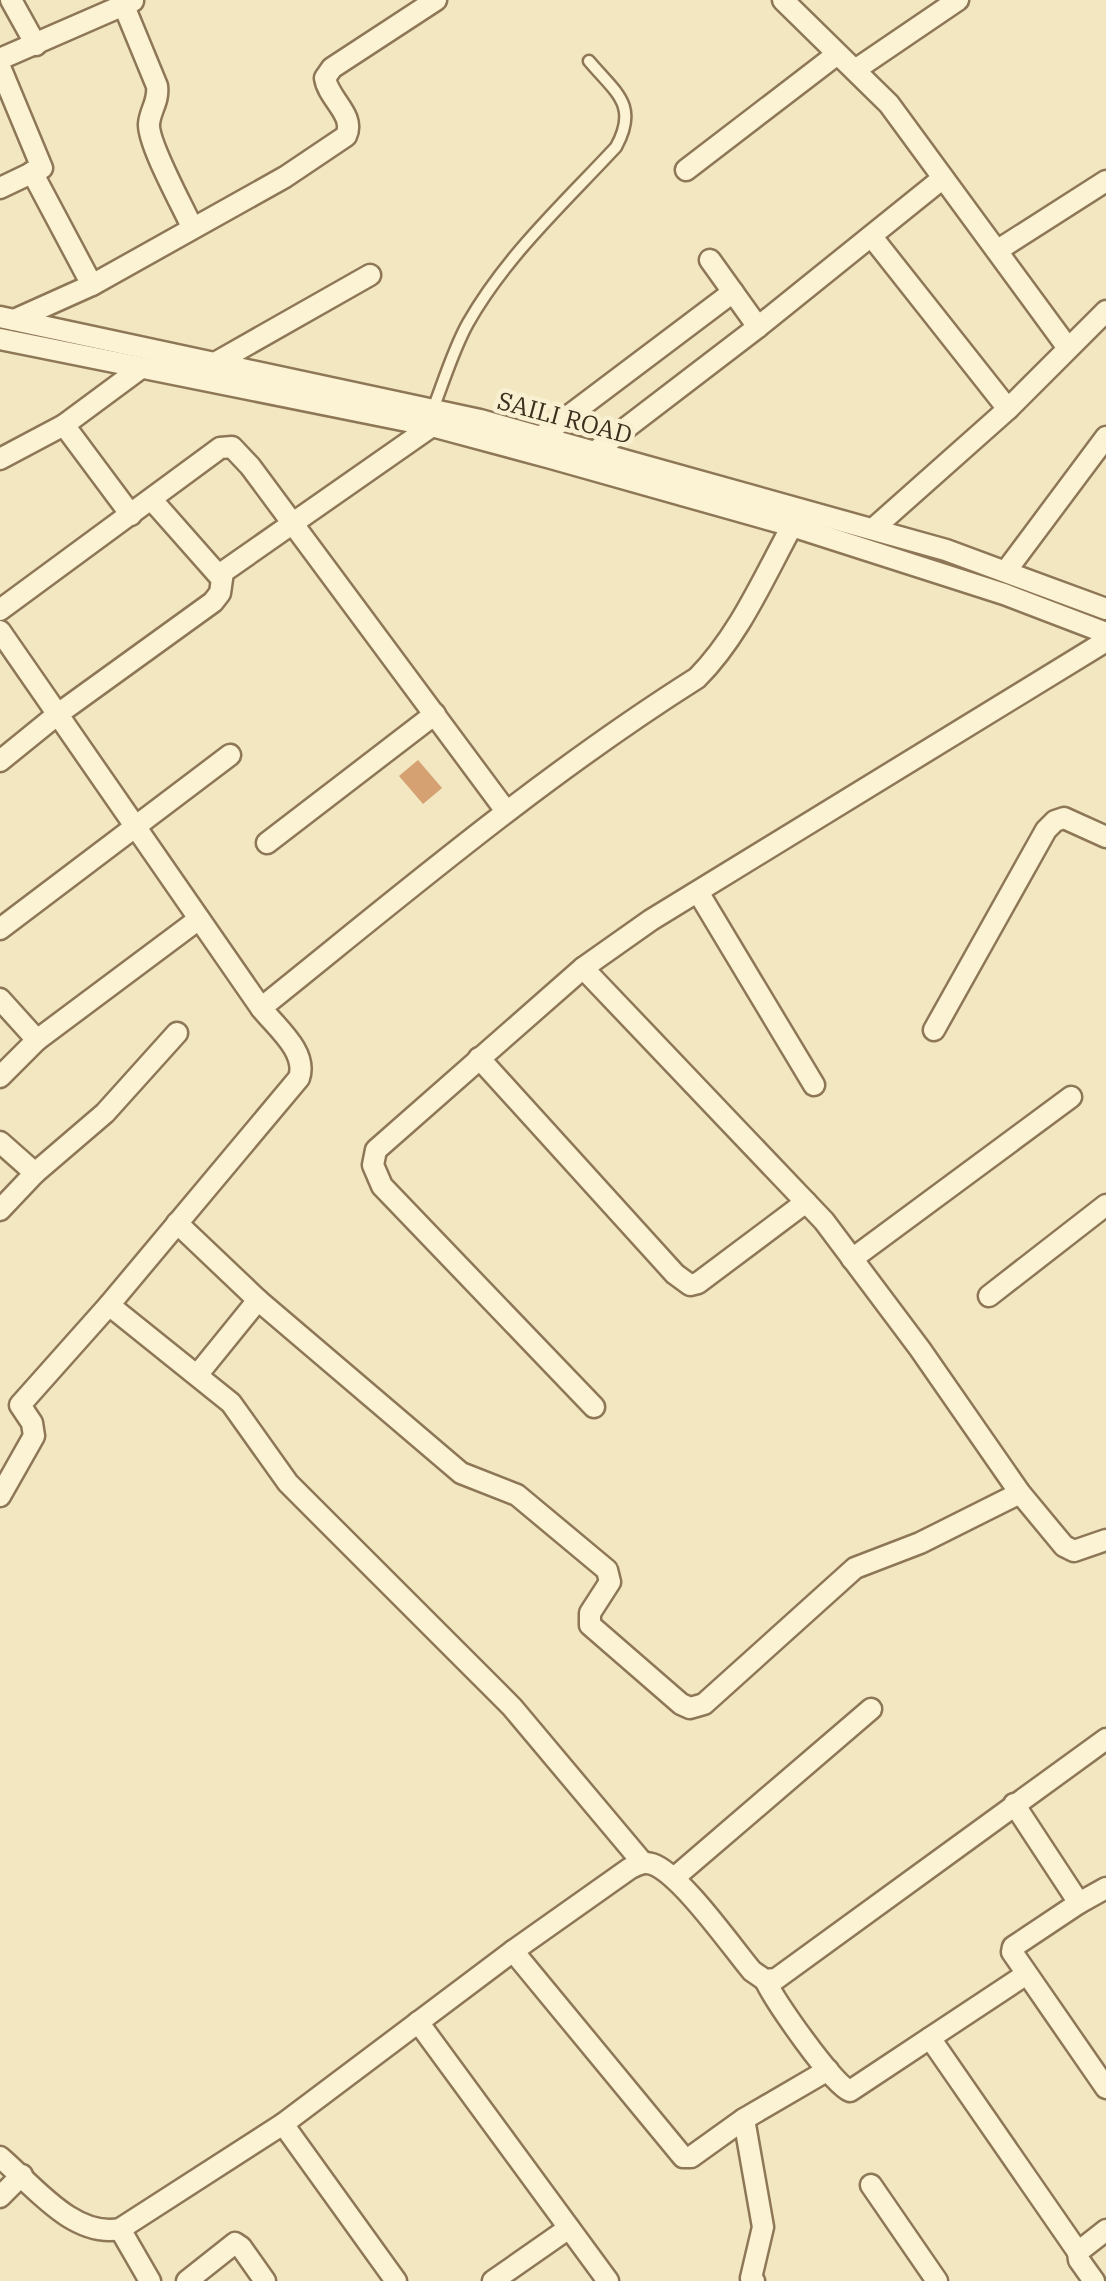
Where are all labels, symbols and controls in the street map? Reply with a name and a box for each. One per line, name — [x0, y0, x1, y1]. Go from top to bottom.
street label: SAILI ROAD — [494, 383, 636, 451]

